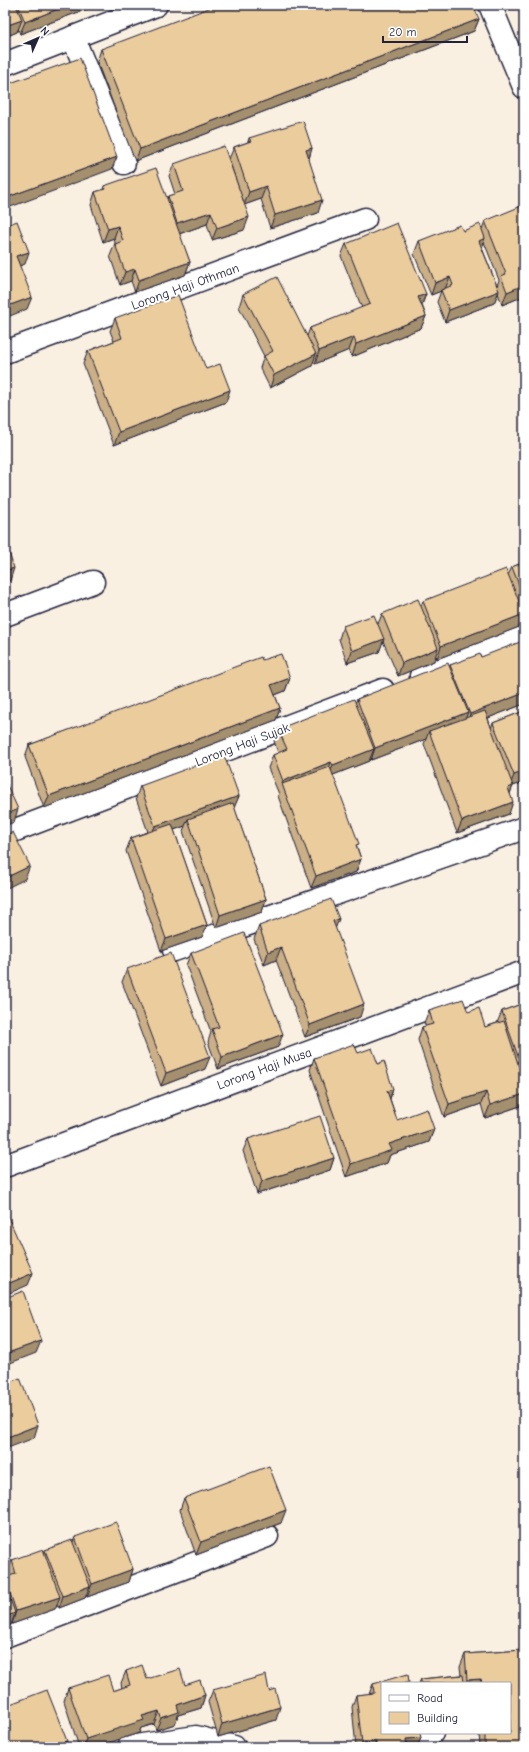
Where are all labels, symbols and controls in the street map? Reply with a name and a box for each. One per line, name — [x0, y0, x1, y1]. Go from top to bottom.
north arrow — [18, 18, 58, 58]
scale bar — [383, 18, 467, 44]
text: N — [38, 24, 52, 38]
text: 20 m — [389, 25, 417, 39]
street label: Lorong Haji Othman — [129, 260, 241, 313]
street label: Lorong Haji Sujak — [193, 719, 292, 769]
street label: Lorong Haji Musa — [215, 1044, 313, 1093]
legend — [381, 1682, 511, 1734]
text: Road — [417, 1691, 443, 1705]
text: Building — [417, 1711, 458, 1725]

